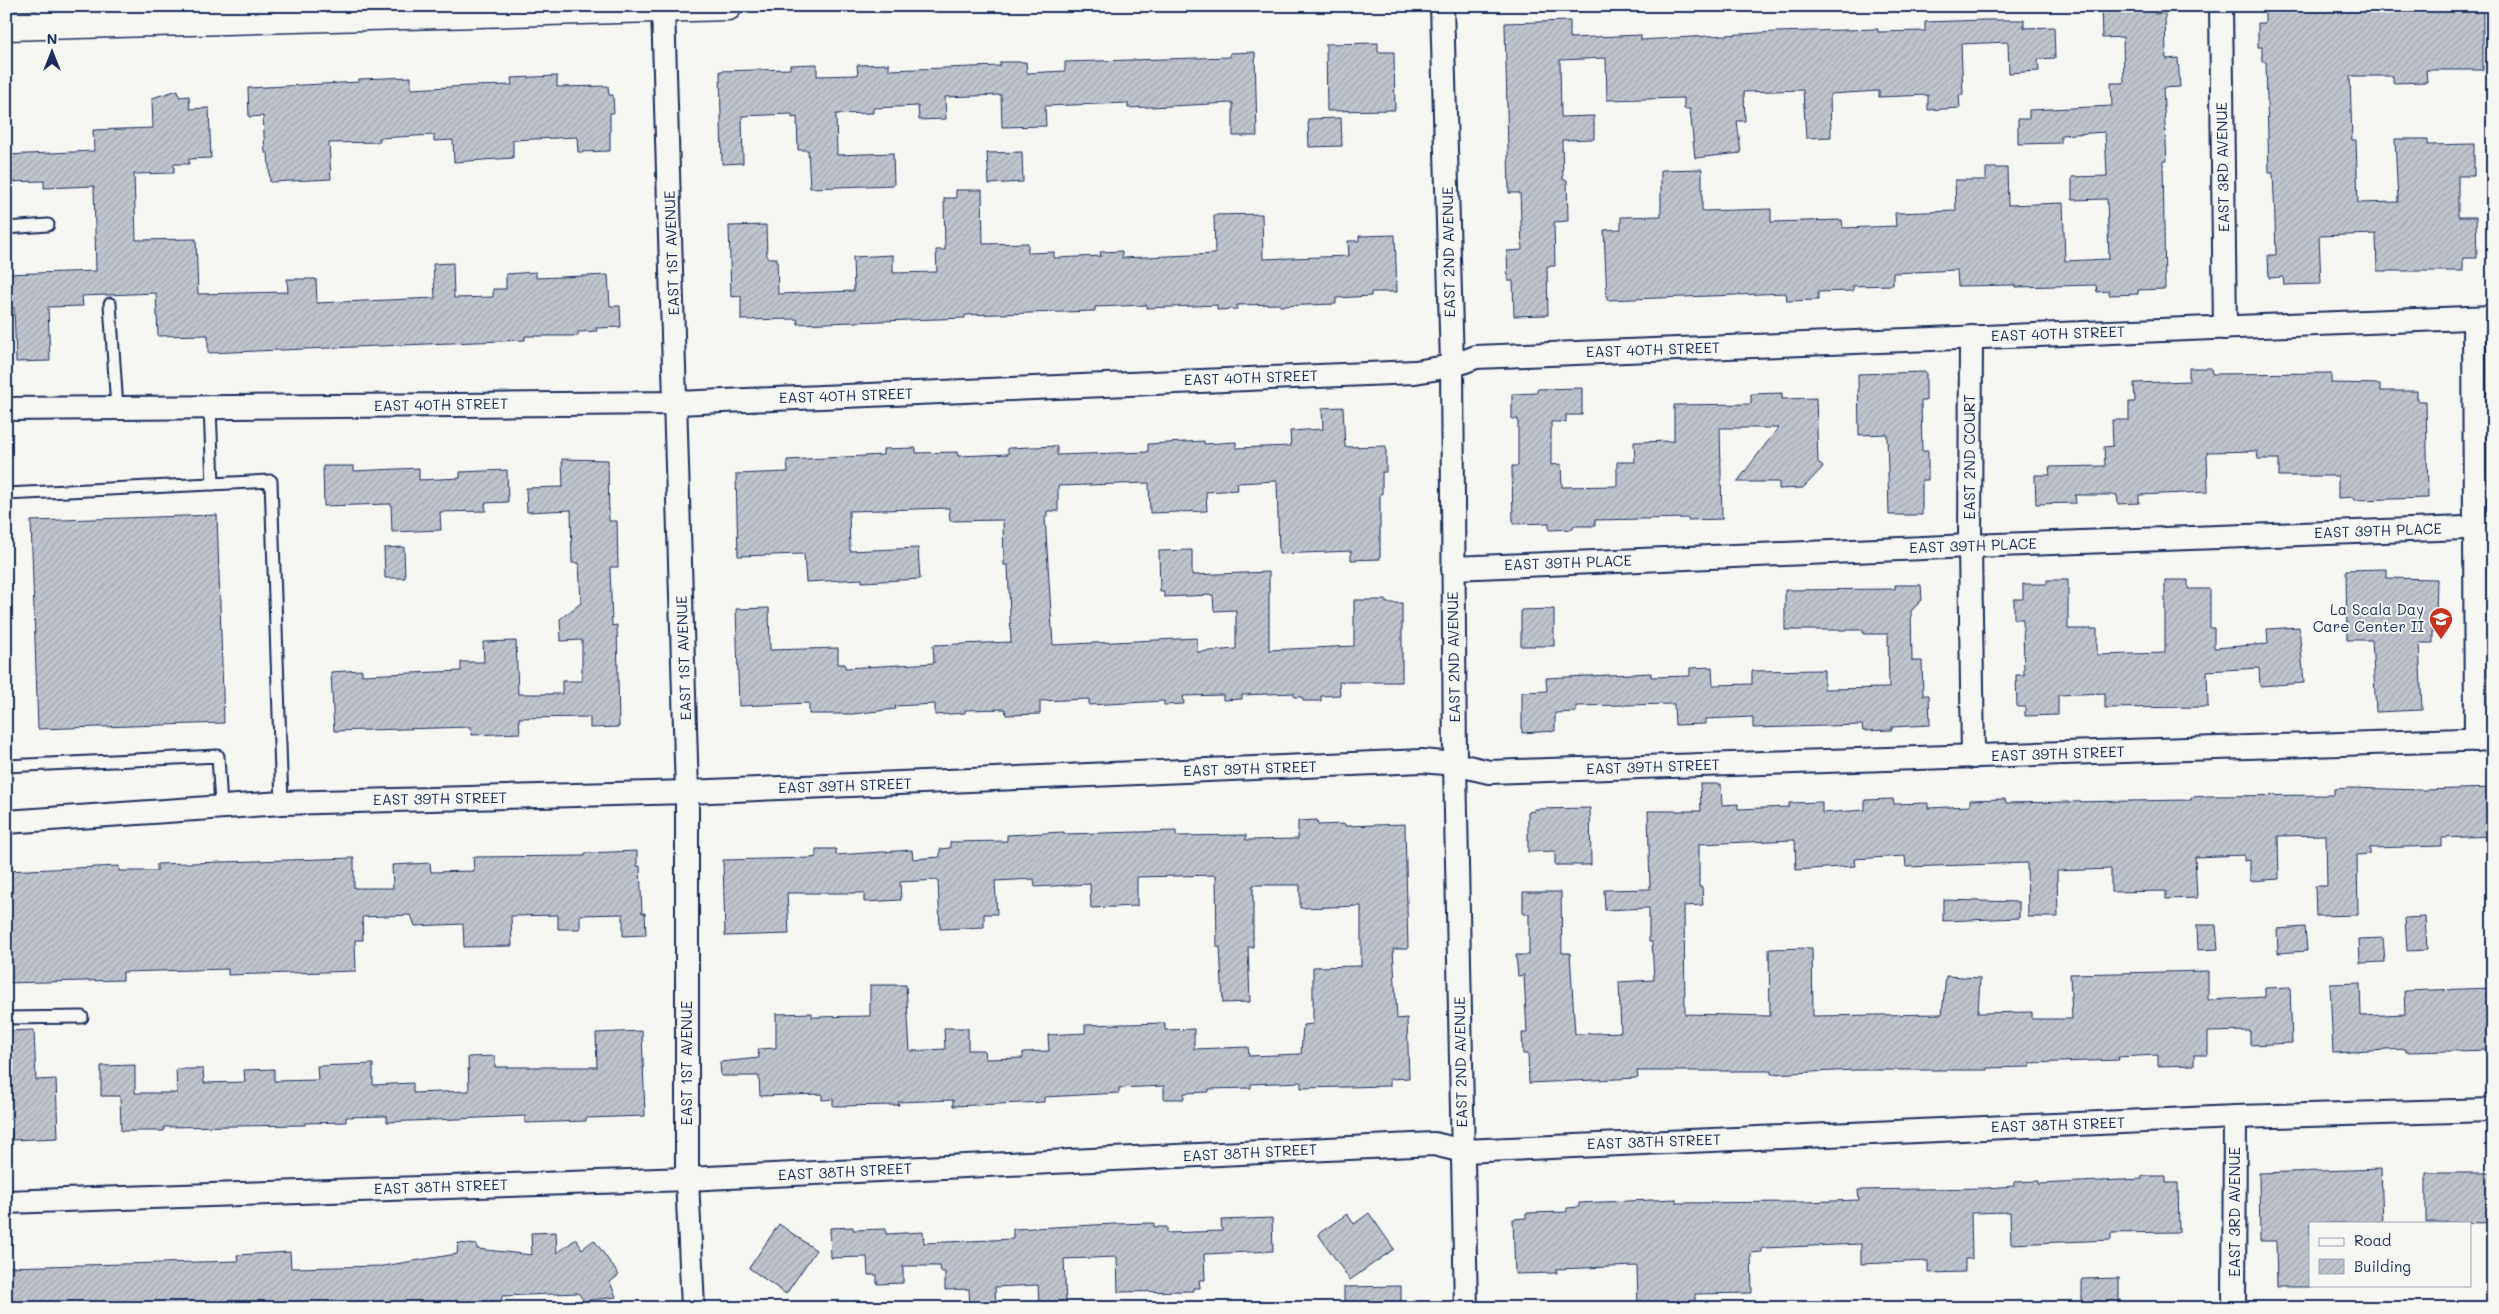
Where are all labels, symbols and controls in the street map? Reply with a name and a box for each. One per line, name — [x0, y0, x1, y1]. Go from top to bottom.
north arrow — [28, 28, 78, 78]
text: N — [47, 29, 57, 48]
street label: EAST 3RD AVENUE — [2211, 101, 2233, 232]
street label: EAST 2ND AVENUE — [1437, 186, 1459, 318]
street label: EAST 1ST AVENUE — [659, 190, 683, 316]
street label: EAST 40TH STREET — [1990, 321, 2125, 345]
street label: EAST 40TH STREET — [1585, 337, 1720, 361]
street label: EAST 40TH STREET — [1183, 365, 1318, 389]
street label: EAST 40TH STREET — [778, 383, 913, 407]
street label: EAST 40TH STREET — [374, 393, 508, 415]
street label: EAST 2ND COURT — [1959, 394, 1979, 520]
street label: EAST 39TH PLACE — [2314, 518, 2443, 542]
street label: EAST 39TH PLACE — [1909, 533, 2038, 557]
street label: EAST 39TH PLACE — [1504, 550, 1633, 574]
street label: EAST 2ND AVENUE — [1442, 591, 1464, 723]
street label: EAST 1ST AVENUE — [671, 595, 695, 721]
place label: La Scala Day Care Center II — [2313, 599, 2424, 636]
school or university icon: La Scala Day Care Center II — [2428, 606, 2454, 640]
street label: EAST 39TH STREET — [1991, 741, 2125, 765]
street label: EAST 39TH STREET — [1586, 754, 1720, 778]
street label: EAST 39TH STREET — [1183, 756, 1317, 780]
street label: EAST 39TH STREET — [778, 773, 912, 797]
street label: EAST 39TH STREET — [373, 787, 507, 809]
street label: EAST 2ND AVENUE — [1449, 996, 1471, 1128]
street label: EAST 1ST AVENUE — [676, 1000, 696, 1125]
street label: EAST 38TH STREET — [1991, 1112, 2125, 1136]
street label: EAST 38TH STREET — [1587, 1129, 1721, 1153]
street label: EAST 38TH STREET — [1182, 1139, 1318, 1166]
street label: EAST 3RD AVENUE — [2224, 1147, 2244, 1277]
street label: EAST 38TH STREET — [777, 1158, 913, 1185]
street label: EAST 38TH STREET — [374, 1174, 508, 1198]
legend — [2309, 1222, 2472, 1286]
text: Road — [2354, 1230, 2391, 1250]
text: Building — [2354, 1256, 2411, 1276]

